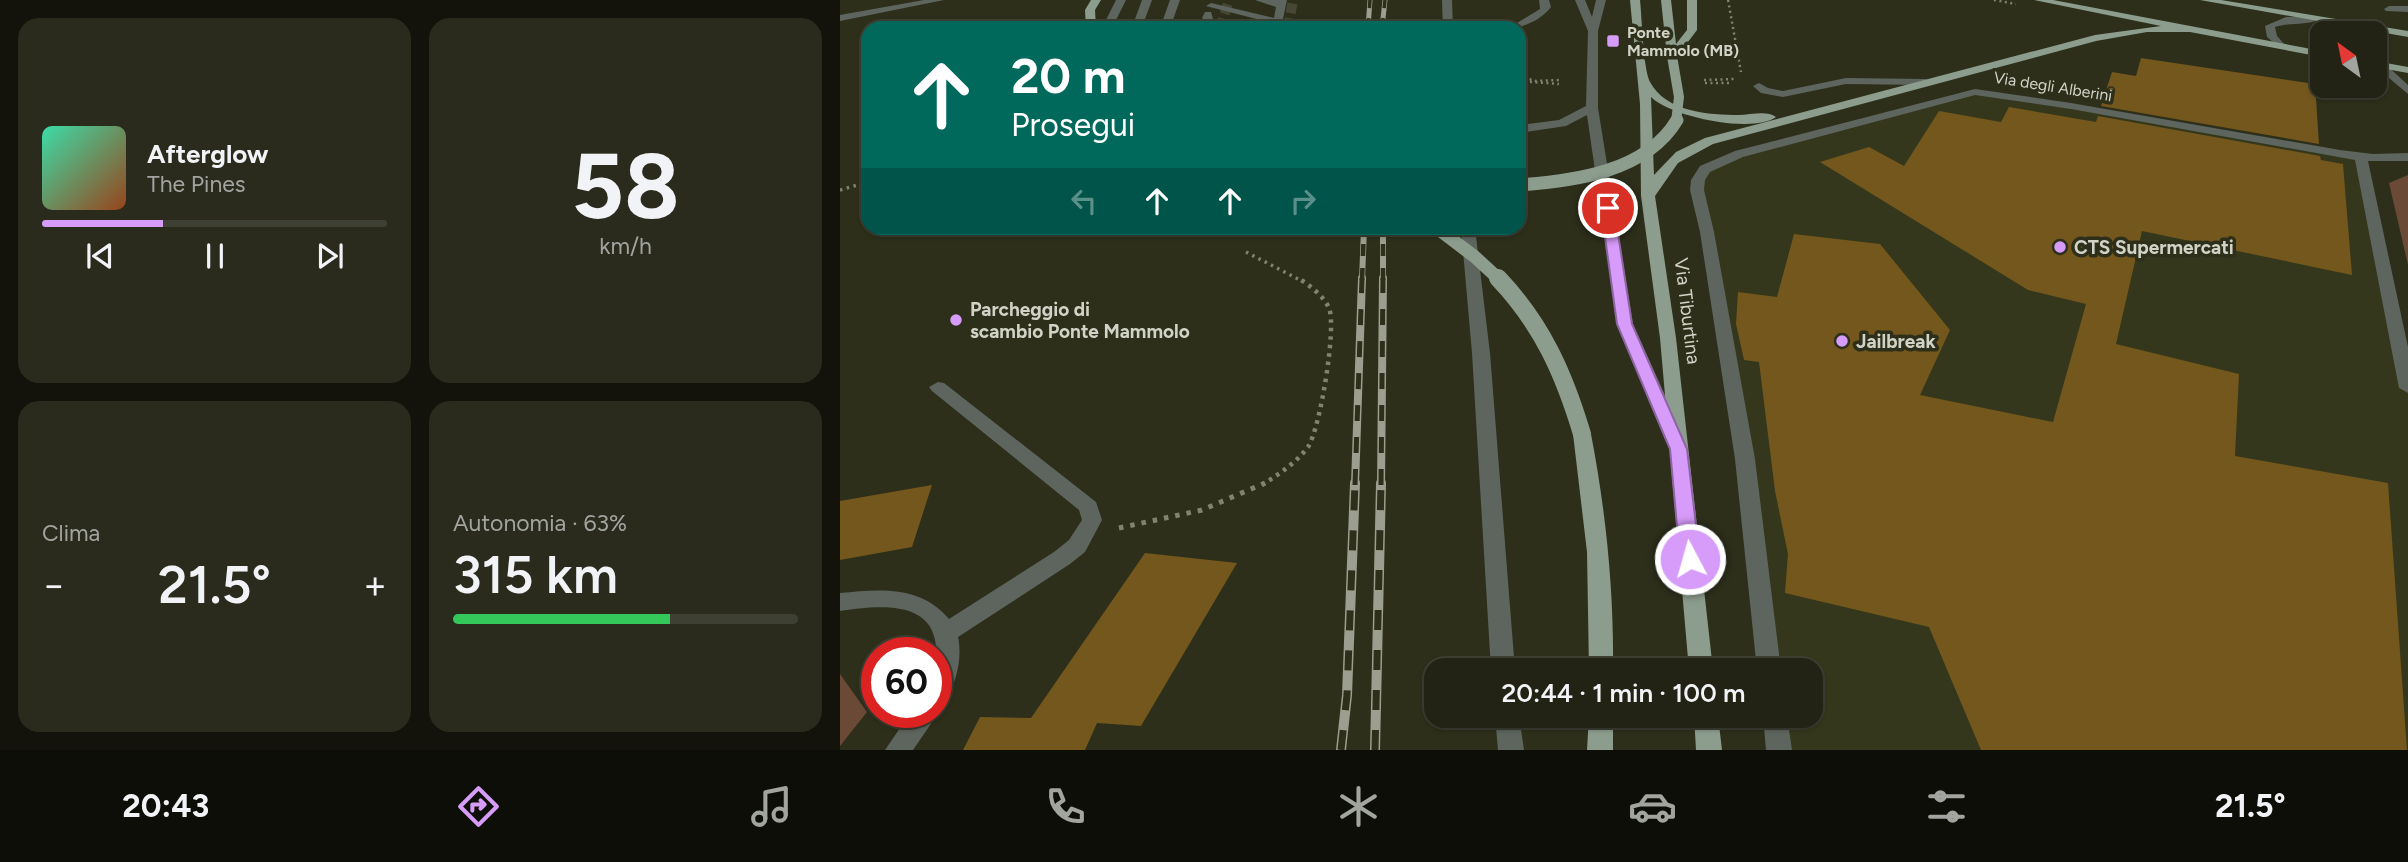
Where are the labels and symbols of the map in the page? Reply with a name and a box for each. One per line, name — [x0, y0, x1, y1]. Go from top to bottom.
north arrow — [2310, 21, 2387, 98]
place label: Ponte Mammolo (MB) — [1627, 23, 1739, 60]
marker: Ponte Mammolo (MB) — [1605, 33, 1621, 49]
street label: Via degli Alberini — [1992, 68, 2114, 105]
pin — [1578, 178, 1638, 238]
place label: CTS Supermercati — [2074, 236, 2234, 259]
marker: CTS Supermercati — [2052, 239, 2068, 255]
street label: Via Tiburtina — [1670, 257, 1705, 366]
place label: Parcheggio di scambio Ponte Mammolo — [970, 298, 1190, 343]
marker: Parcheggio di scambio Ponte Mammolo — [948, 312, 964, 328]
place label: Jailbreak — [1856, 330, 1936, 353]
marker: Jailbreak — [1834, 333, 1850, 349]
position arrow — [1653, 522, 1727, 596]
speed limit sign: 60 — [861, 637, 952, 728]

